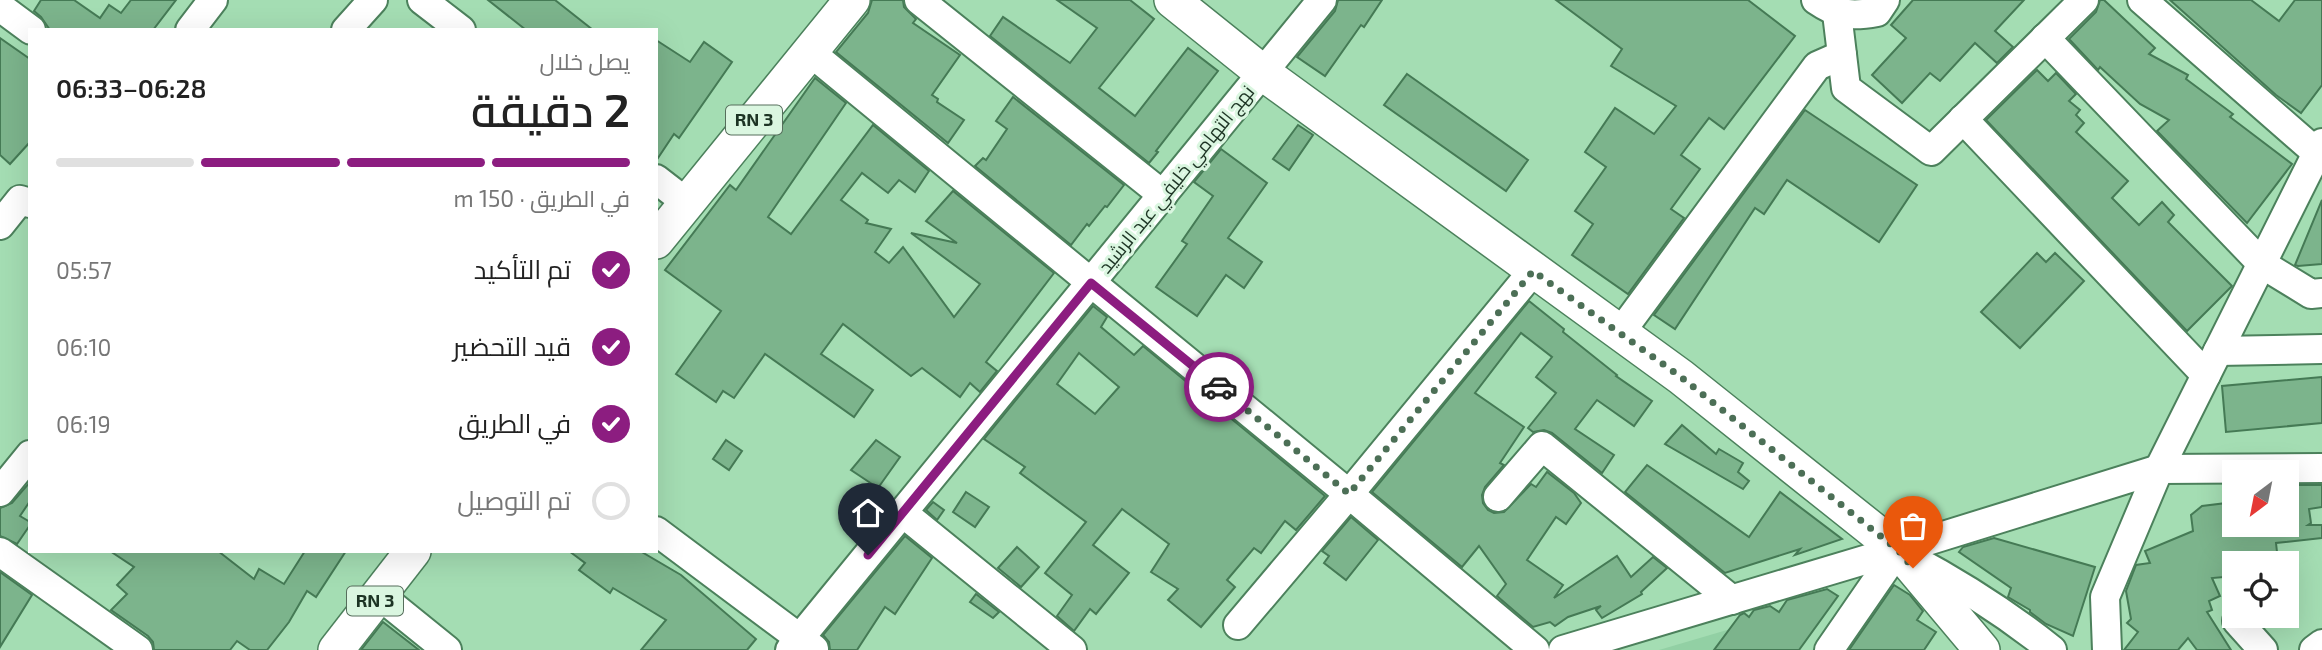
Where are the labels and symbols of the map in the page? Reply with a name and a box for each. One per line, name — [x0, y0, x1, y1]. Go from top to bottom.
street label: نهج التهامي خليفي عبد الرشيد — [1093, 80, 1262, 280]
road number: RN 3 — [726, 106, 782, 134]
courier — [1184, 352, 1254, 422]
north arrow — [2222, 460, 2300, 537]
pin — [838, 483, 898, 555]
pin — [1883, 496, 1943, 568]
road number: RN 3 — [347, 586, 403, 616]

